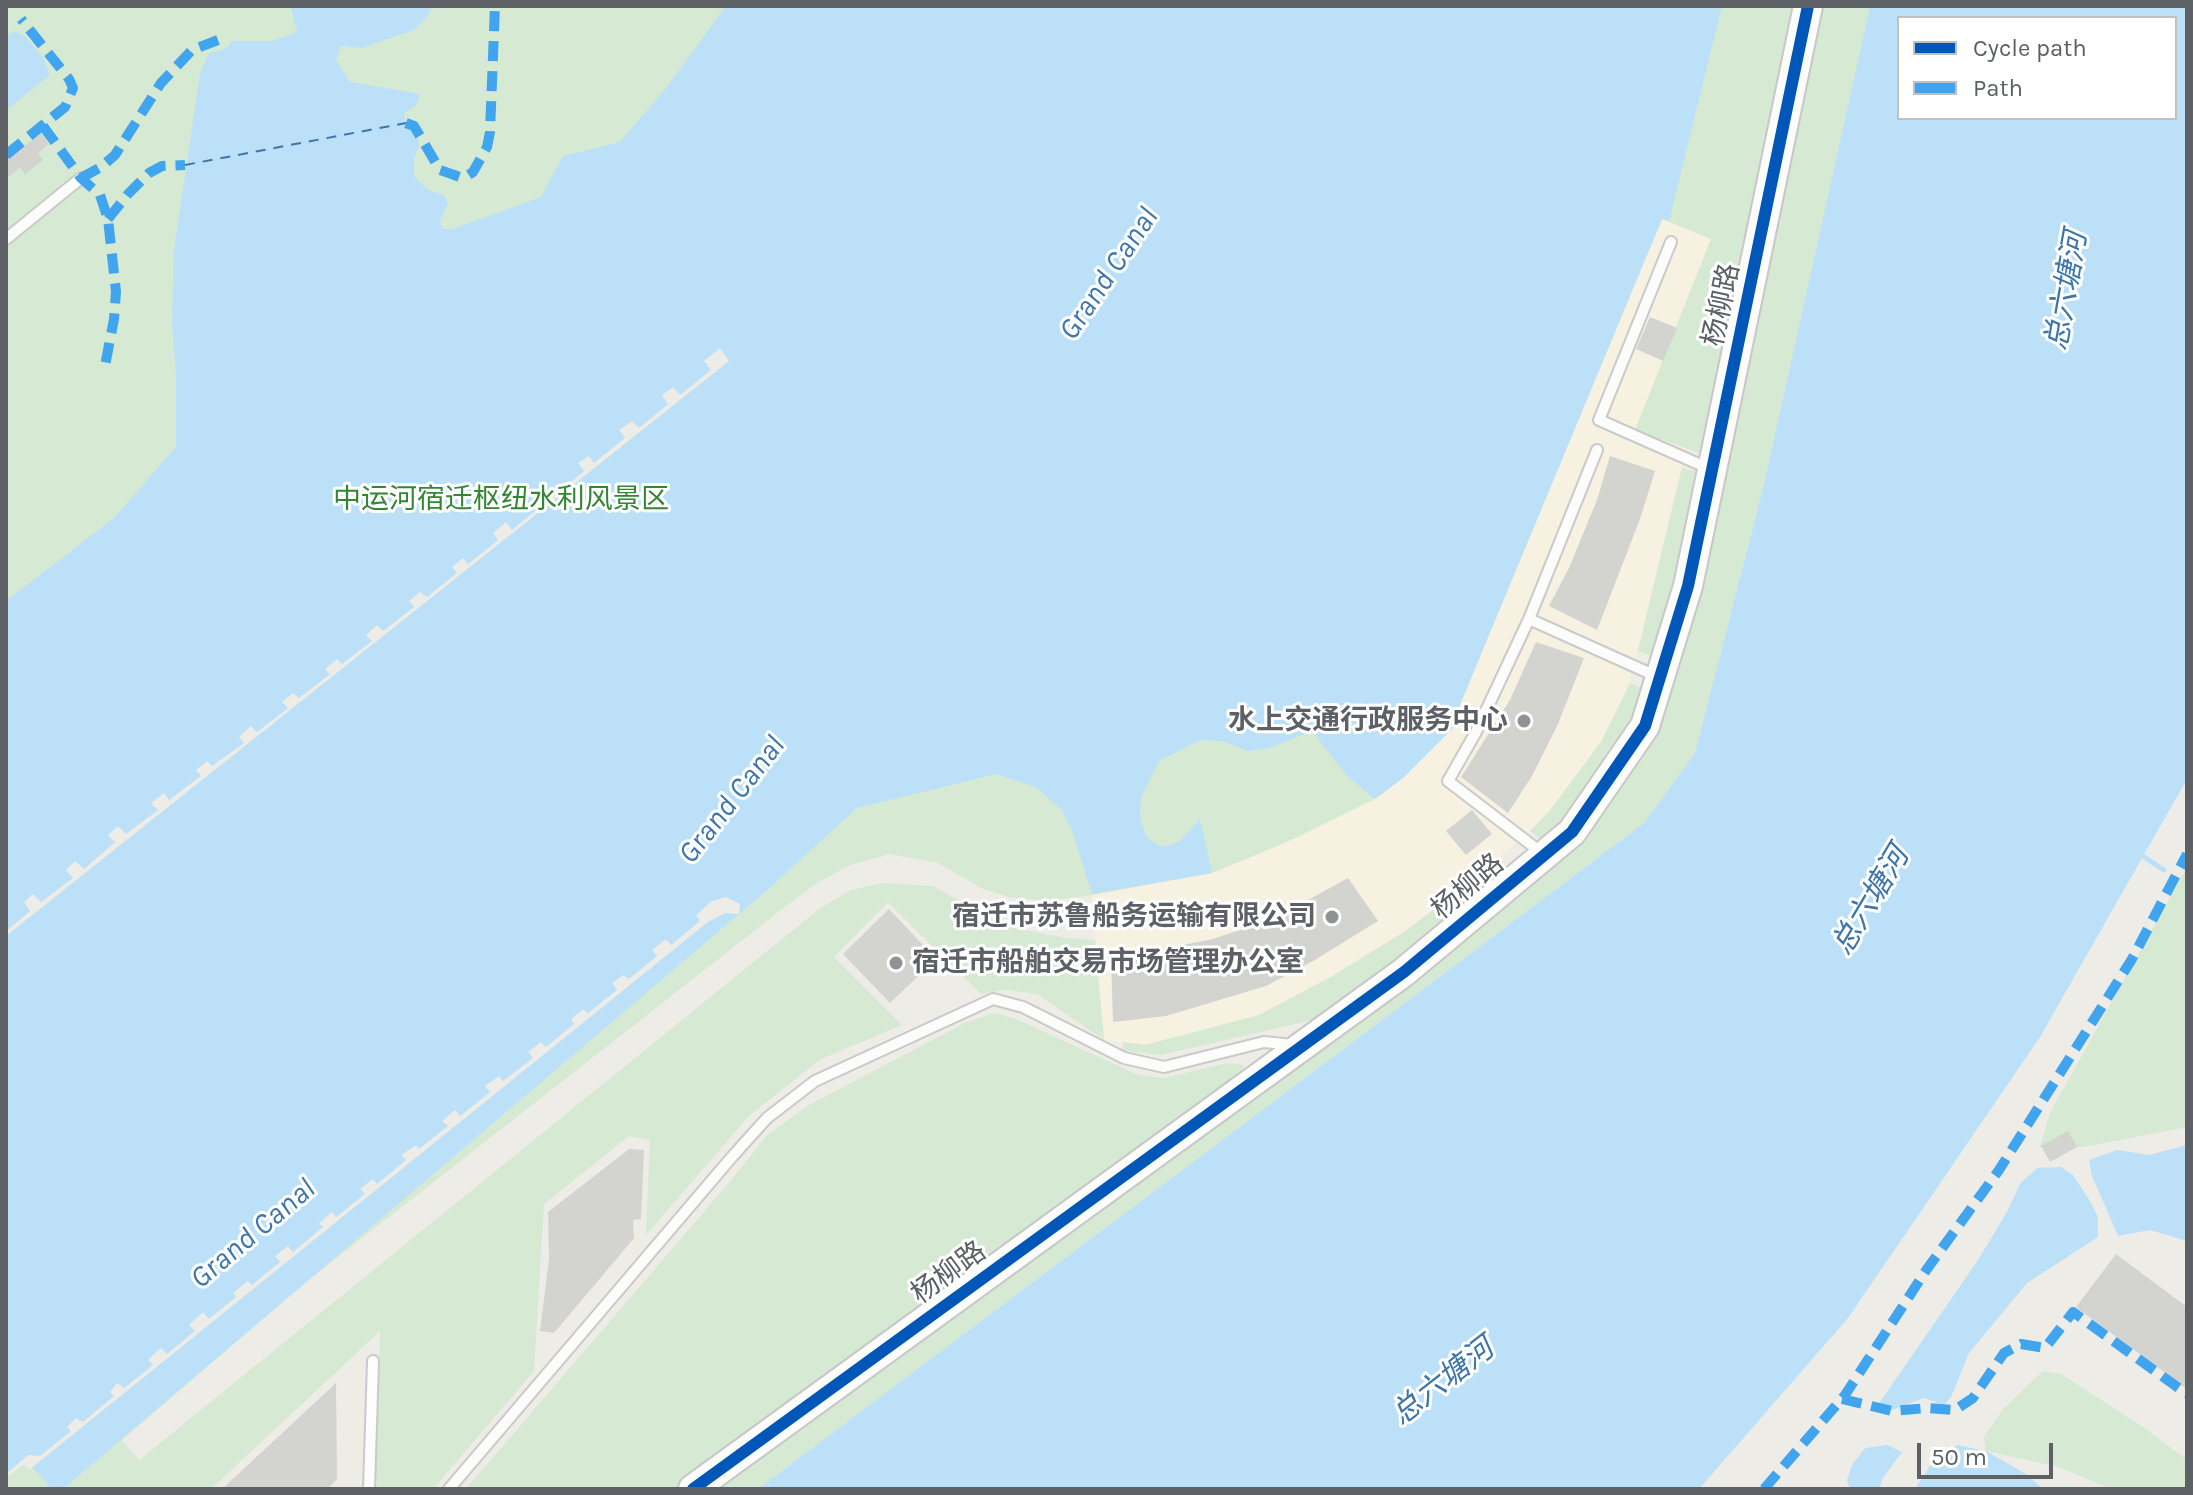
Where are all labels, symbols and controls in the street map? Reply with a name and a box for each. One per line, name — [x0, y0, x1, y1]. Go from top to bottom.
legend — [1897, 16, 2177, 120]
text: Cycle path — [1973, 34, 2087, 62]
text: Path — [1973, 74, 2023, 102]
water label: Grand Canal — [1052, 201, 1166, 347]
water label: 总六塘河 — [2039, 229, 2095, 353]
street label: 杨柳路 — [1697, 260, 1747, 350]
park label: 中运河宿迁枢纽水利风景区 — [333, 483, 669, 517]
place label: 水上交通行政服务中心 — [1228, 704, 1508, 738]
marker: 水上交通行政服务中心 — [1515, 712, 1533, 730]
water label: Grand Canal — [671, 729, 793, 871]
water label: 总六塘河 — [1825, 840, 1917, 962]
street label: 杨柳路 — [1425, 847, 1511, 927]
place label: 宿迁市苏鲁船务运输有限公司 — [952, 900, 1316, 934]
marker: 宿迁市苏鲁船务运输有限公司 — [1323, 908, 1341, 926]
place label: 宿迁市船舶交易市场管理办公室 — [912, 946, 1304, 980]
marker: 宿迁市船舶交易市场管理办公室 — [887, 954, 905, 972]
water label: Grand Canal — [183, 1171, 323, 1297]
street label: 杨柳路 — [905, 1235, 993, 1311]
water label: 总六塘河 — [1385, 1331, 1501, 1433]
scale bar — [1921, 1427, 2057, 1477]
text: 50 m — [1931, 1443, 1987, 1471]

